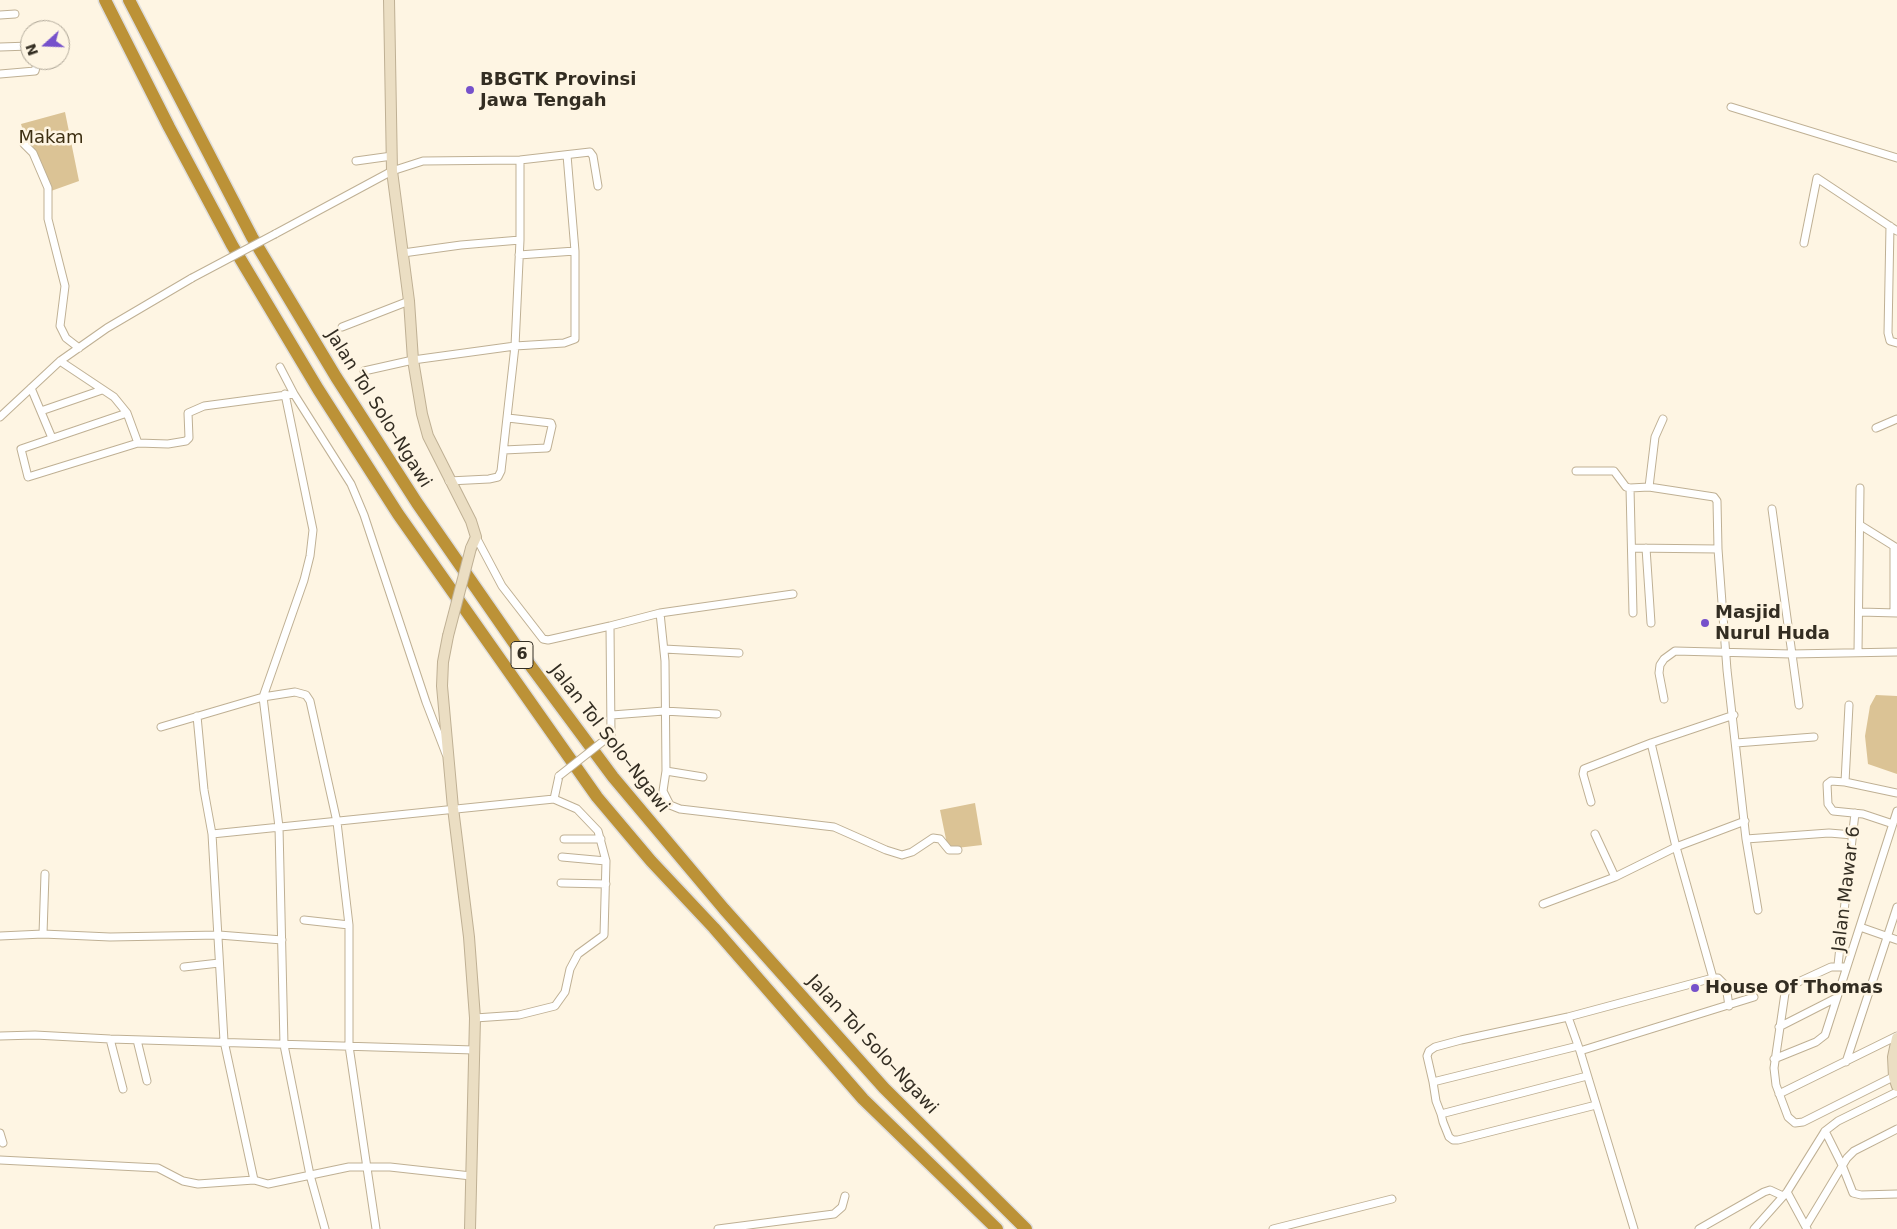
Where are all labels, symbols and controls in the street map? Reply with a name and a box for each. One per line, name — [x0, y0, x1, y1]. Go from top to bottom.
north arrow — [20, 20, 70, 70]
text: N — [22, 42, 41, 58]
place label: BBGTK Provinsi Jawa Tengah — [480, 69, 636, 112]
marker: BBGTK Provinsi Jawa Tengah — [464, 84, 476, 96]
park label: Makam — [18, 127, 84, 149]
street label: Jalan Tol Solo–Ngawi — [321, 326, 435, 492]
place label: Masjid Nurul Huda — [1715, 602, 1830, 644]
marker: Masjid Nurul Huda — [1699, 617, 1711, 629]
road number: 6 — [511, 642, 533, 668]
street label: Jalan Tol Solo–Ngawi — [544, 661, 674, 817]
street label: Jalan Mawar 6 — [1829, 825, 1865, 953]
street label: Jalan Tol Solo–Ngawi — [802, 971, 942, 1119]
place label: House Of Thomas — [1705, 977, 1883, 999]
marker: House Of Thomas — [1689, 982, 1701, 994]

